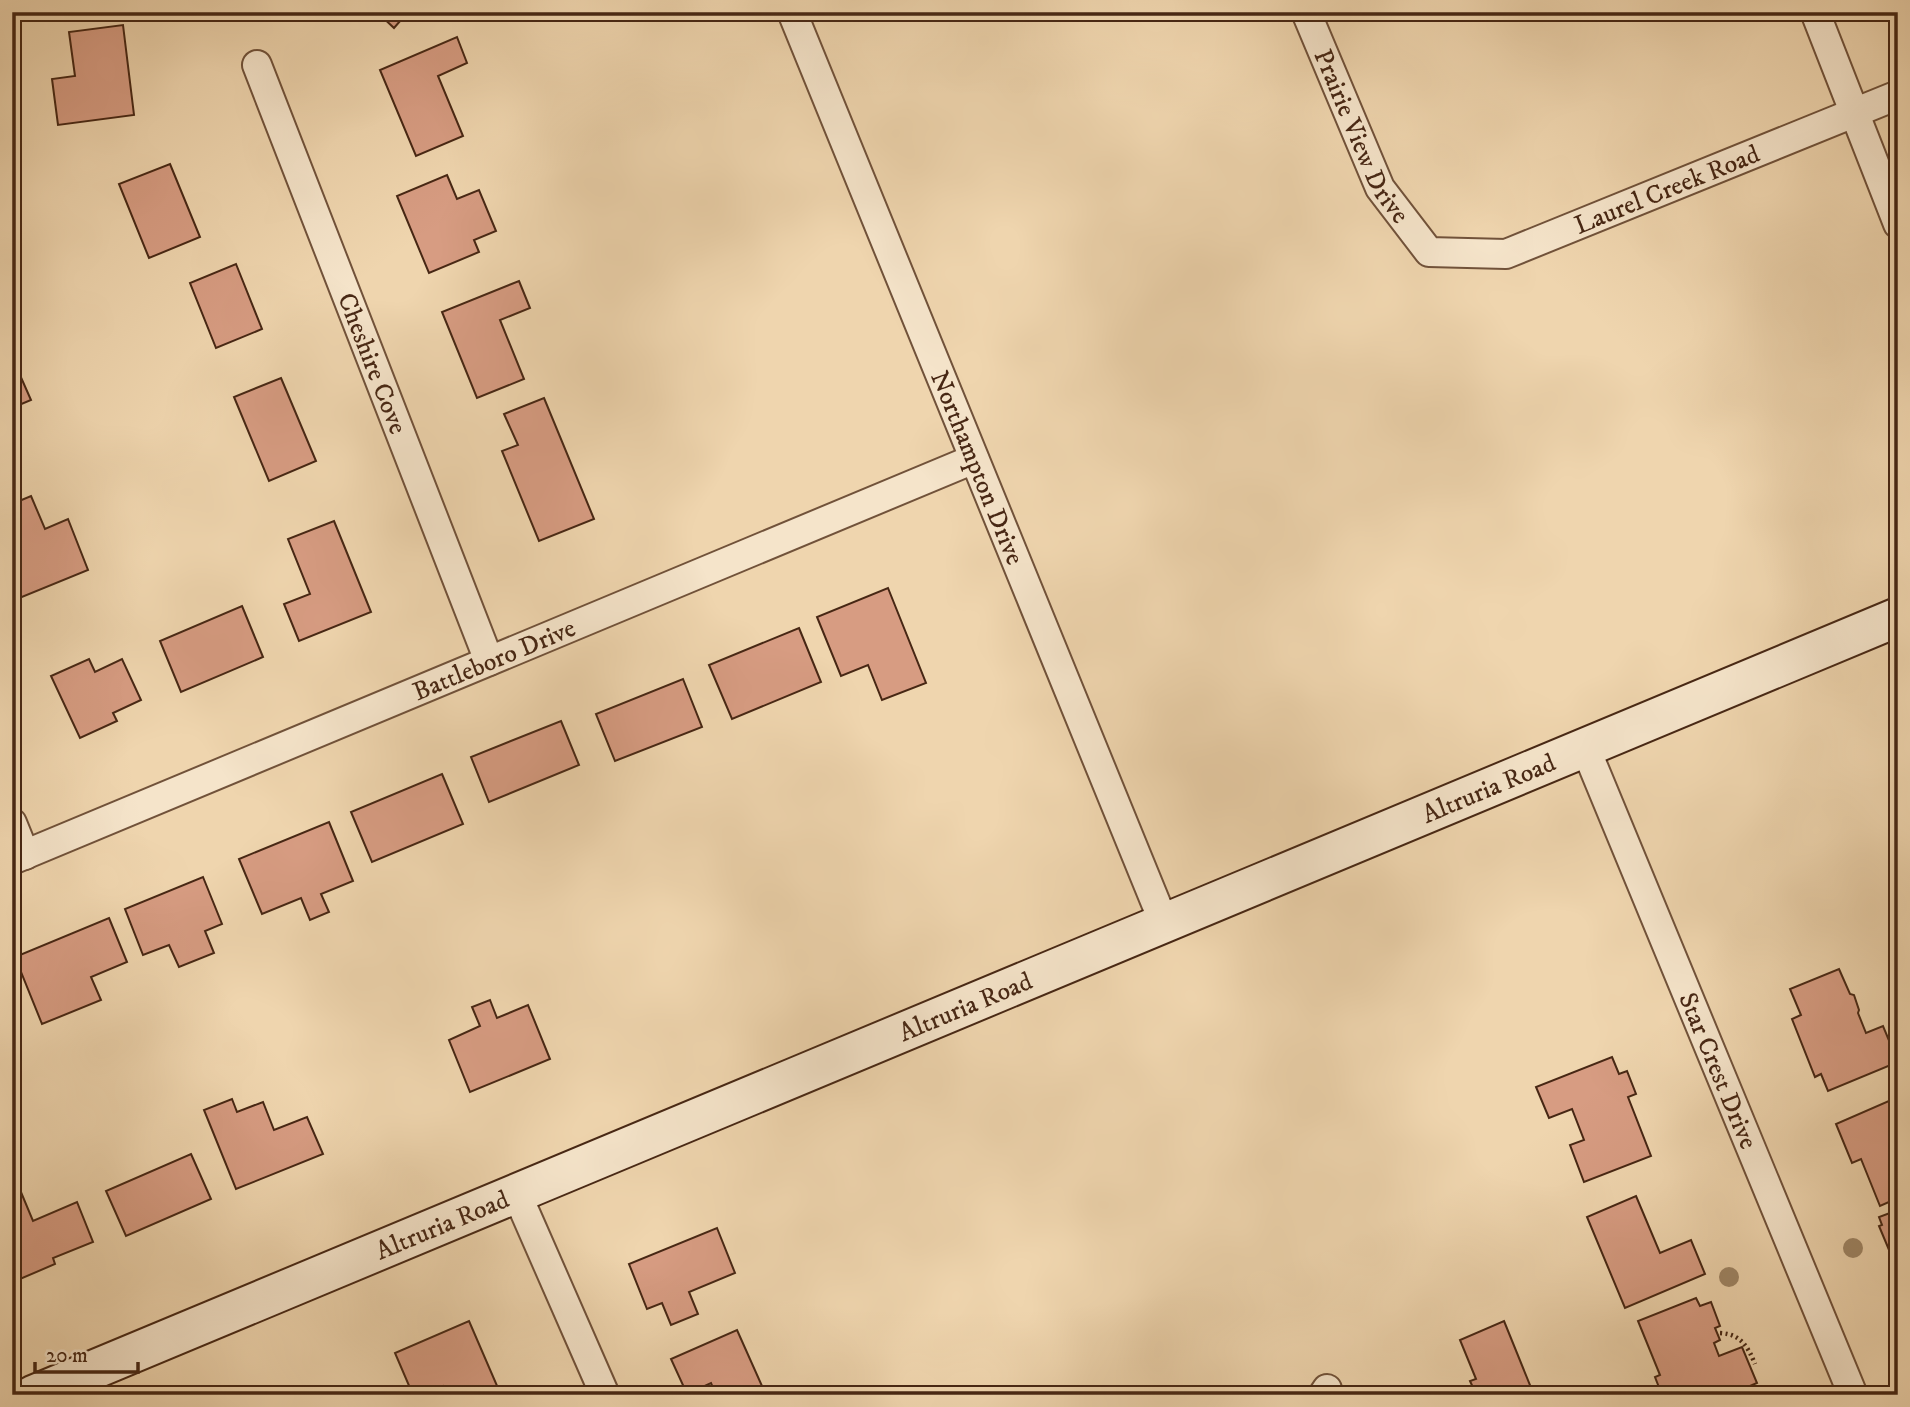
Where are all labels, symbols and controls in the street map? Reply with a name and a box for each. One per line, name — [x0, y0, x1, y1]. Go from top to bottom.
street label: Prairie View Drive — [1305, 44, 1416, 230]
street label: Laurel Creek Road — [1570, 138, 1765, 242]
street label: Cheshire Cove — [329, 288, 414, 439]
street label: Northampton Drive — [922, 366, 1031, 570]
street label: Battleboro Drive — [408, 612, 581, 709]
street label: Altruria Road — [1417, 747, 1561, 832]
street label: Altruria Road — [894, 965, 1037, 1050]
street label: Star Crest Drive — [1670, 988, 1764, 1154]
street label: Altruria Road — [371, 1183, 514, 1268]
scale bar — [35, 1330, 138, 1374]
text: 20 m — [46, 1343, 88, 1369]

